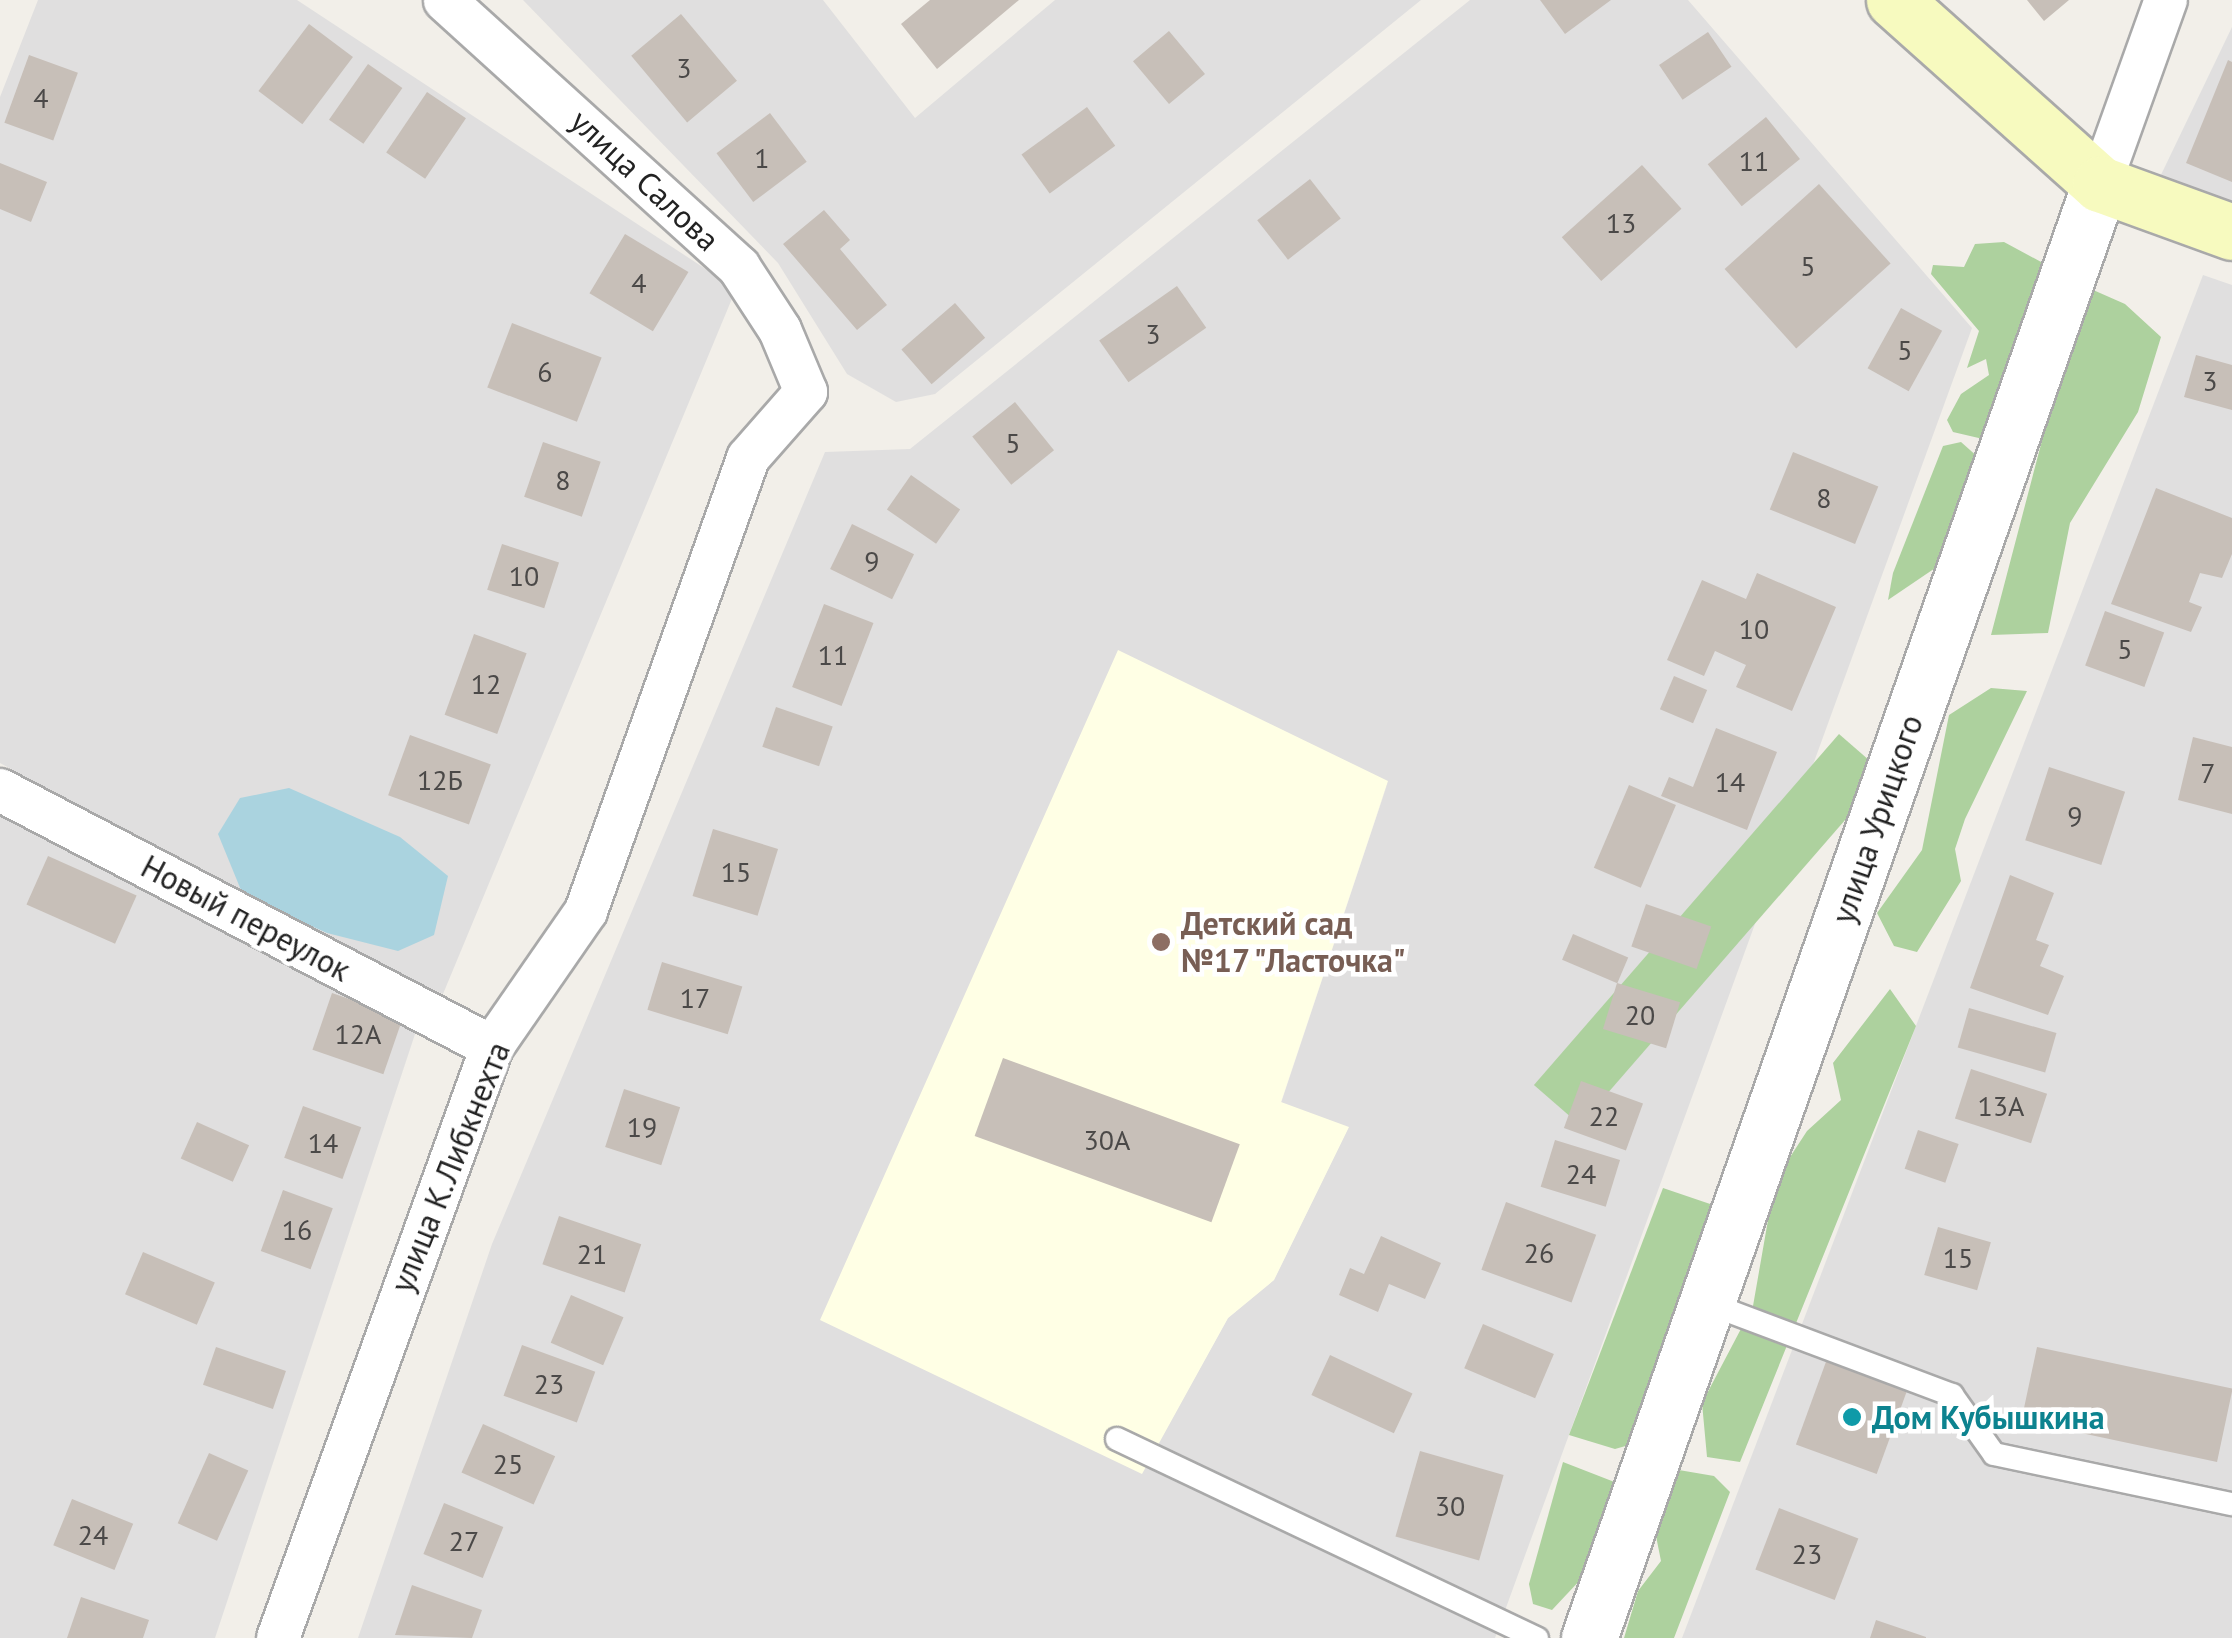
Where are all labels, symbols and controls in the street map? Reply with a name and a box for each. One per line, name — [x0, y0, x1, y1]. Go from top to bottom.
house number: 3 — [676, 51, 692, 85]
house number: 4 — [33, 81, 49, 115]
street label: улица Салова — [563, 101, 727, 259]
house number: 1 — [754, 141, 770, 175]
house number: 11 — [1739, 144, 1769, 178]
house number: 13 — [1606, 206, 1636, 240]
house number: 5 — [1800, 249, 1816, 283]
house number: 4 — [631, 266, 647, 300]
house number: 3 — [1145, 317, 1161, 351]
house number: 5 — [1897, 333, 1913, 367]
house number: 6 — [537, 355, 553, 389]
house number: 3 — [2202, 364, 2218, 398]
house number: 5 — [1005, 426, 1021, 460]
house number: 8 — [555, 463, 571, 497]
house number: 8 — [1816, 481, 1832, 515]
house number: 9 — [864, 544, 880, 578]
house number: 10 — [509, 559, 539, 593]
house number: 10 — [1739, 612, 1769, 646]
house number: 5 — [2117, 632, 2133, 666]
house number: 11 — [818, 638, 848, 672]
house number: 12 — [471, 667, 501, 701]
street label: улица Урицкого — [1823, 709, 1931, 929]
house number: 7 — [2200, 756, 2216, 790]
house number: 12Б — [417, 763, 463, 797]
house number: 14 — [1715, 765, 1745, 799]
house number: 9 — [2067, 799, 2083, 833]
street label: Новый переулок — [135, 847, 357, 989]
house number: 15 — [721, 855, 751, 889]
place label: Детский сад №17 "Ласточка" — [1181, 905, 1410, 980]
marker: Детский сад №17 "Ласточка" — [1150, 931, 1172, 953]
house number: 17 — [680, 981, 710, 1015]
house number: 20 — [1625, 998, 1655, 1032]
house number: 12А — [335, 1017, 381, 1051]
street label: улица К.Либкнехта — [382, 1036, 518, 1298]
house number: 13А — [1978, 1089, 2024, 1123]
house number: 22 — [1589, 1099, 1619, 1133]
house number: 19 — [627, 1110, 657, 1144]
house number: 30А — [1084, 1123, 1130, 1157]
house number: 14 — [308, 1126, 338, 1160]
house number: 24 — [1566, 1157, 1596, 1191]
house number: 16 — [282, 1213, 312, 1247]
house number: 26 — [1524, 1236, 1554, 1270]
house number: 21 — [577, 1237, 607, 1271]
house number: 15 — [1943, 1241, 1973, 1275]
house number: 23 — [534, 1367, 564, 1401]
place label: Дом Кубышкина — [1872, 1398, 2105, 1436]
marker: Дом Кубышкина — [1841, 1406, 1863, 1428]
house number: 25 — [493, 1447, 523, 1481]
house number: 30 — [1435, 1489, 1465, 1523]
house number: 24 — [78, 1518, 108, 1552]
house number: 27 — [449, 1524, 479, 1558]
house number: 23 — [1792, 1537, 1822, 1571]

